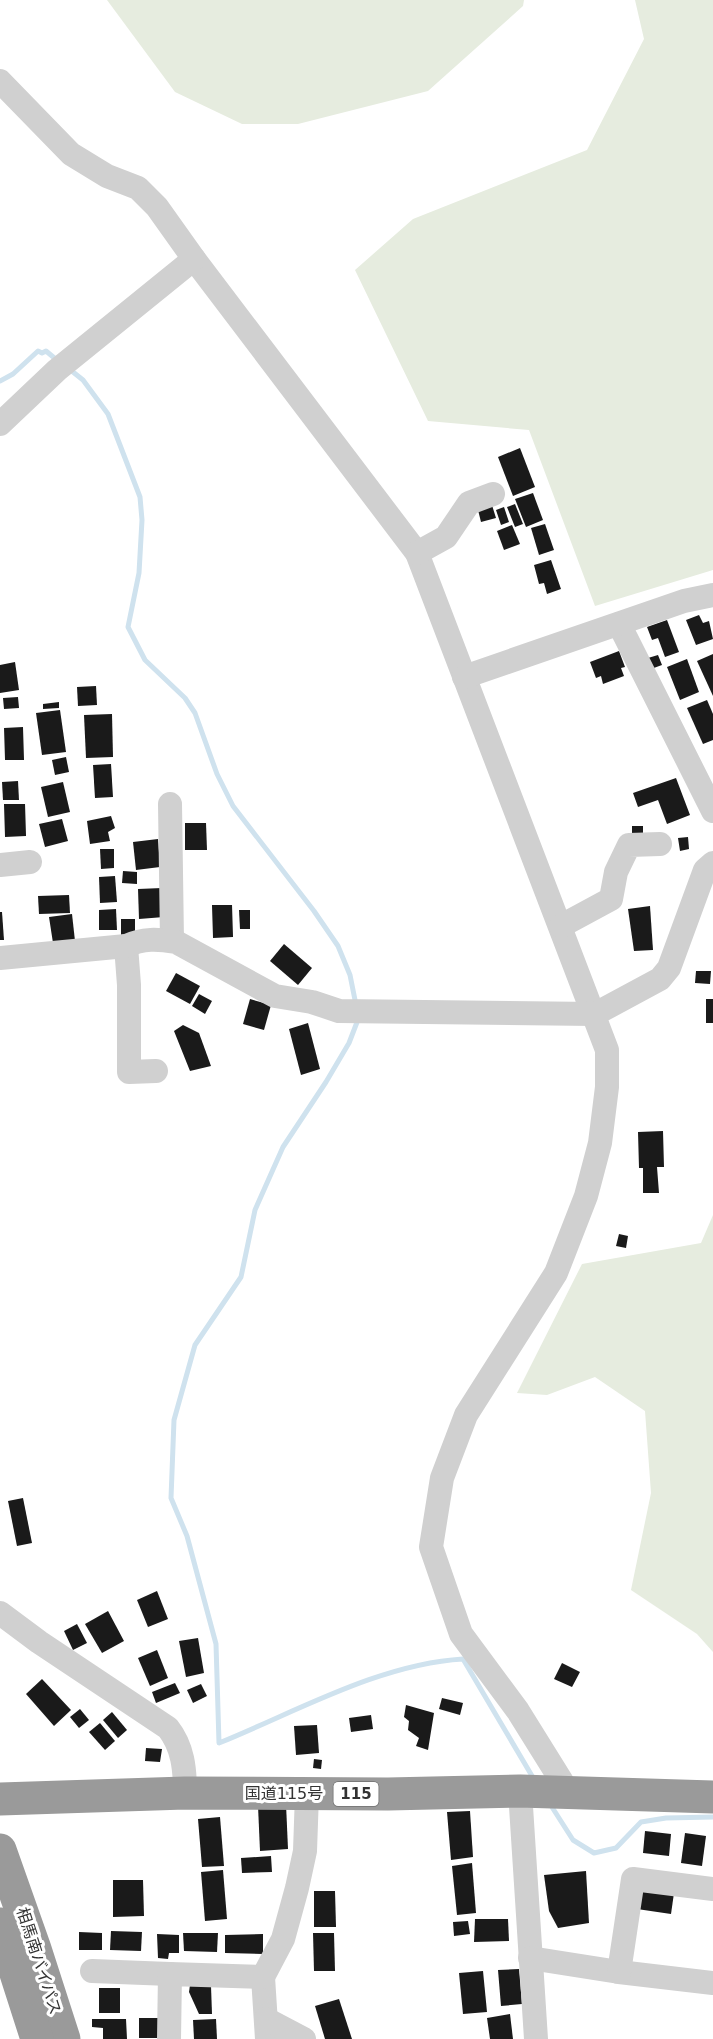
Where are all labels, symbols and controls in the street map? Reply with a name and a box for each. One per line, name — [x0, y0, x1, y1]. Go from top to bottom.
road number: 115 — [334, 1782, 378, 1806]
street label: 国道115号 — [245, 1784, 323, 1803]
street label: 相馬南バイパス — [13, 1905, 65, 2017]

